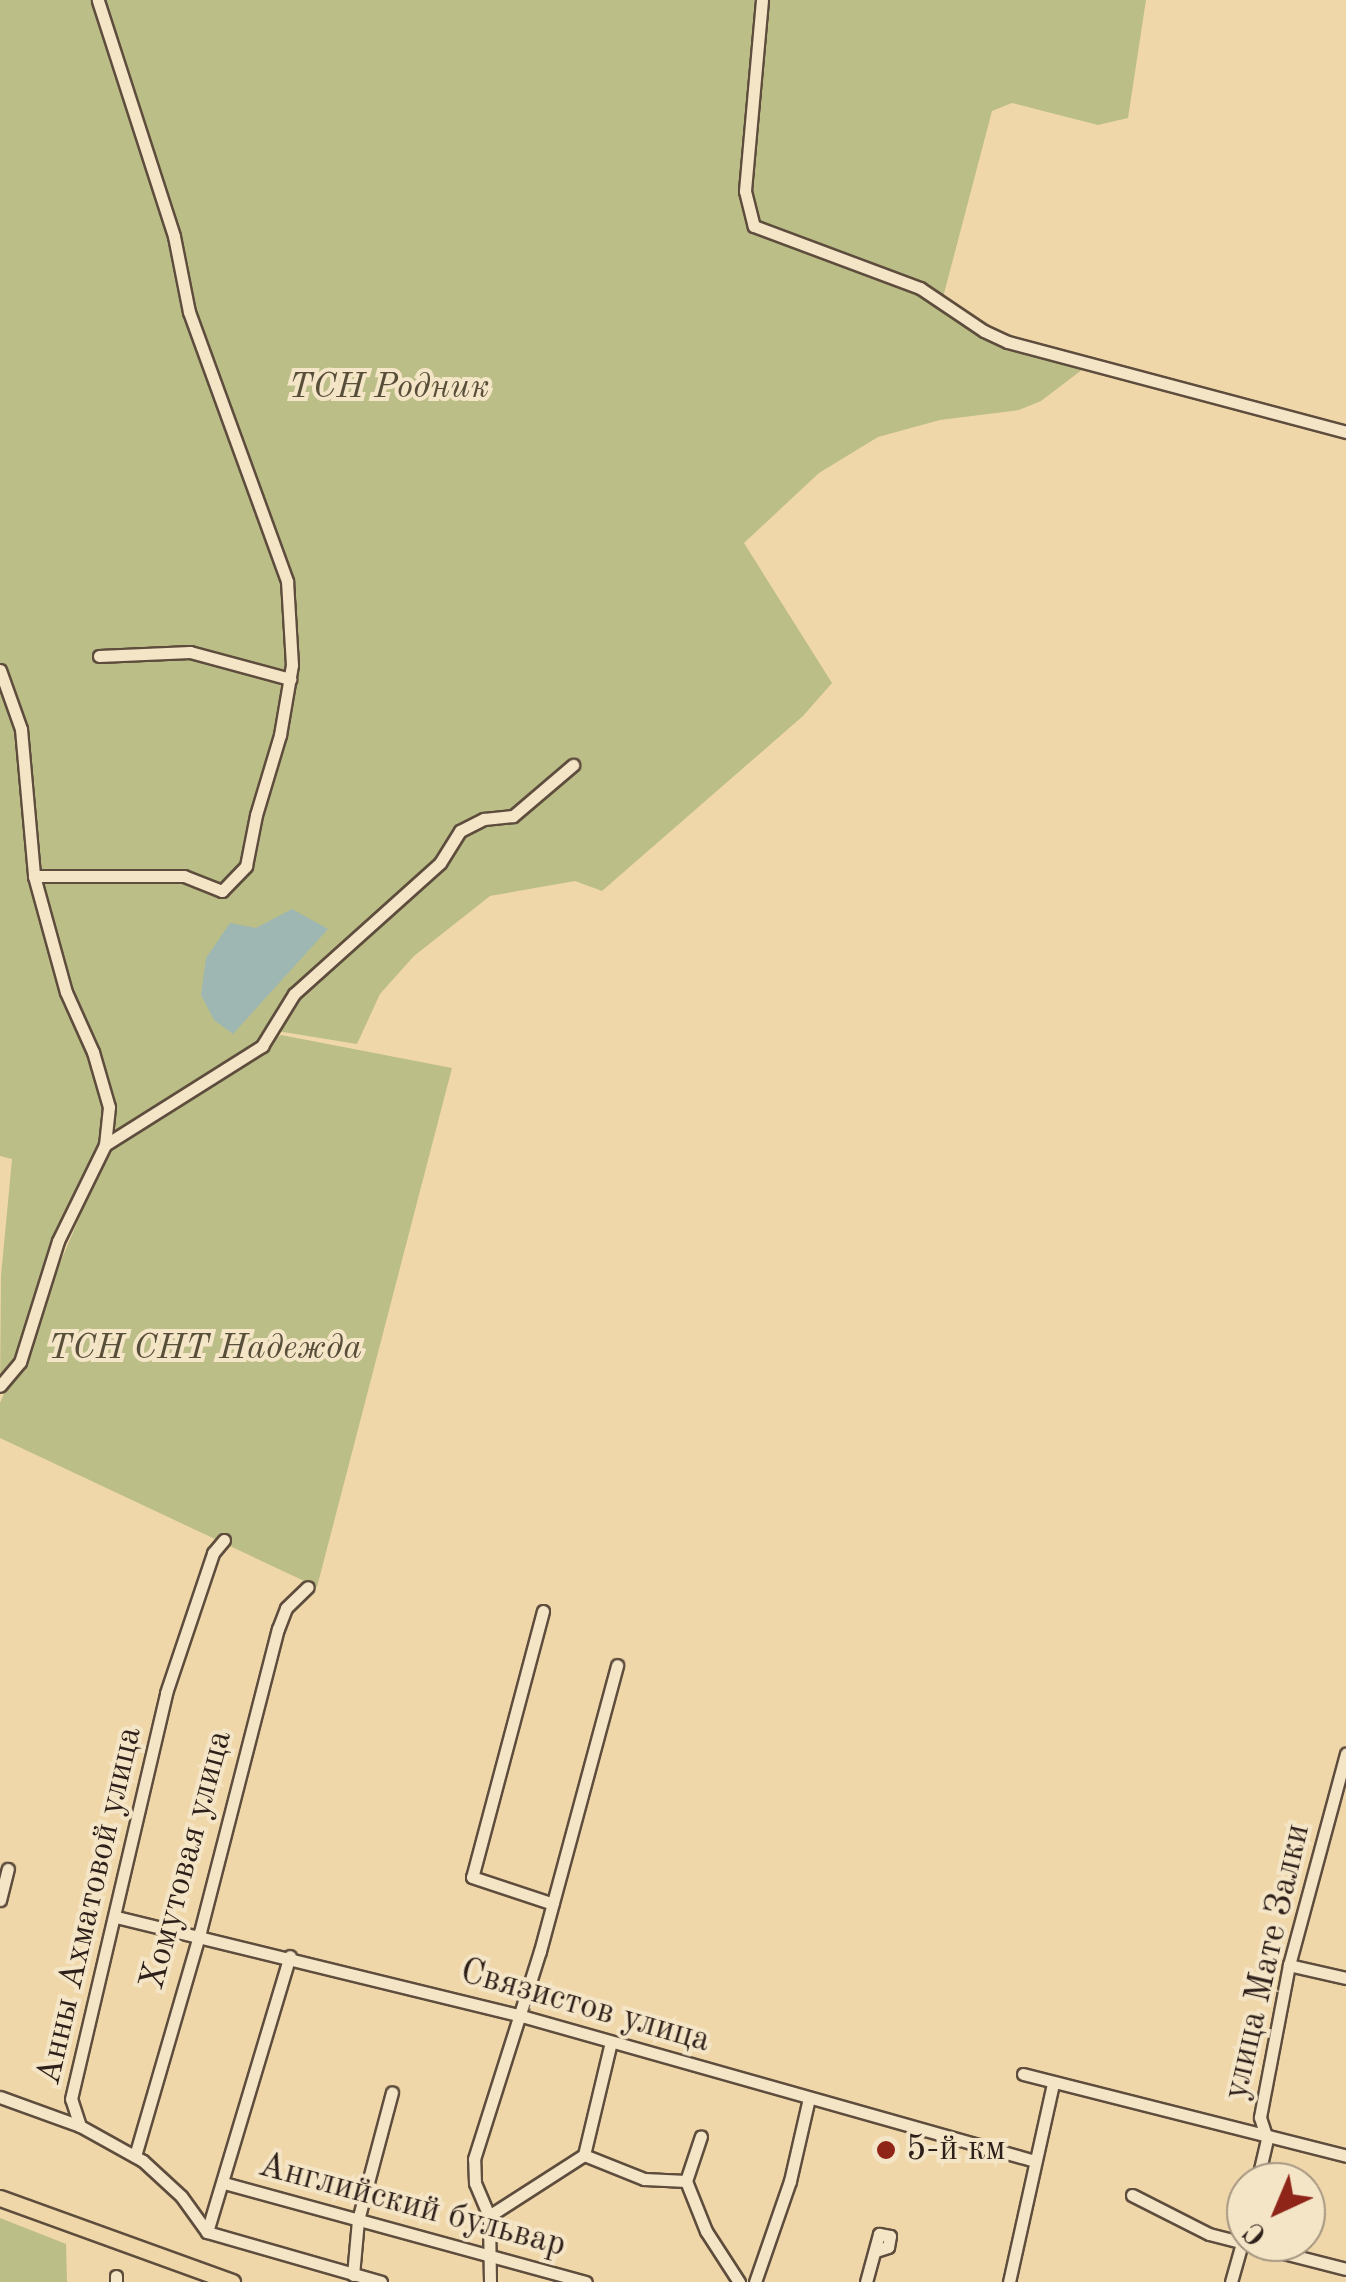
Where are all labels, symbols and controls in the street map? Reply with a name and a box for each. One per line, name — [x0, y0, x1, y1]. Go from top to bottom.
park label: ТСН Родник — [289, 367, 489, 409]
park label: ТСН СНТ Надежда — [48, 1328, 362, 1370]
street label: Анны Ахматовой улица — [28, 1723, 152, 2089]
street label: Хомутовая улица — [132, 1726, 242, 1994]
street label: улица Мате Залки — [1216, 1820, 1320, 2104]
street label: Связистов улица — [455, 1951, 715, 2063]
place label: 5-й км — [906, 2129, 1006, 2171]
marker: 5-й км — [875, 2139, 897, 2161]
street label: Английский бульвар — [254, 2145, 570, 2267]
north arrow — [1226, 2162, 1326, 2262]
text: С — [1240, 2216, 1273, 2249]

